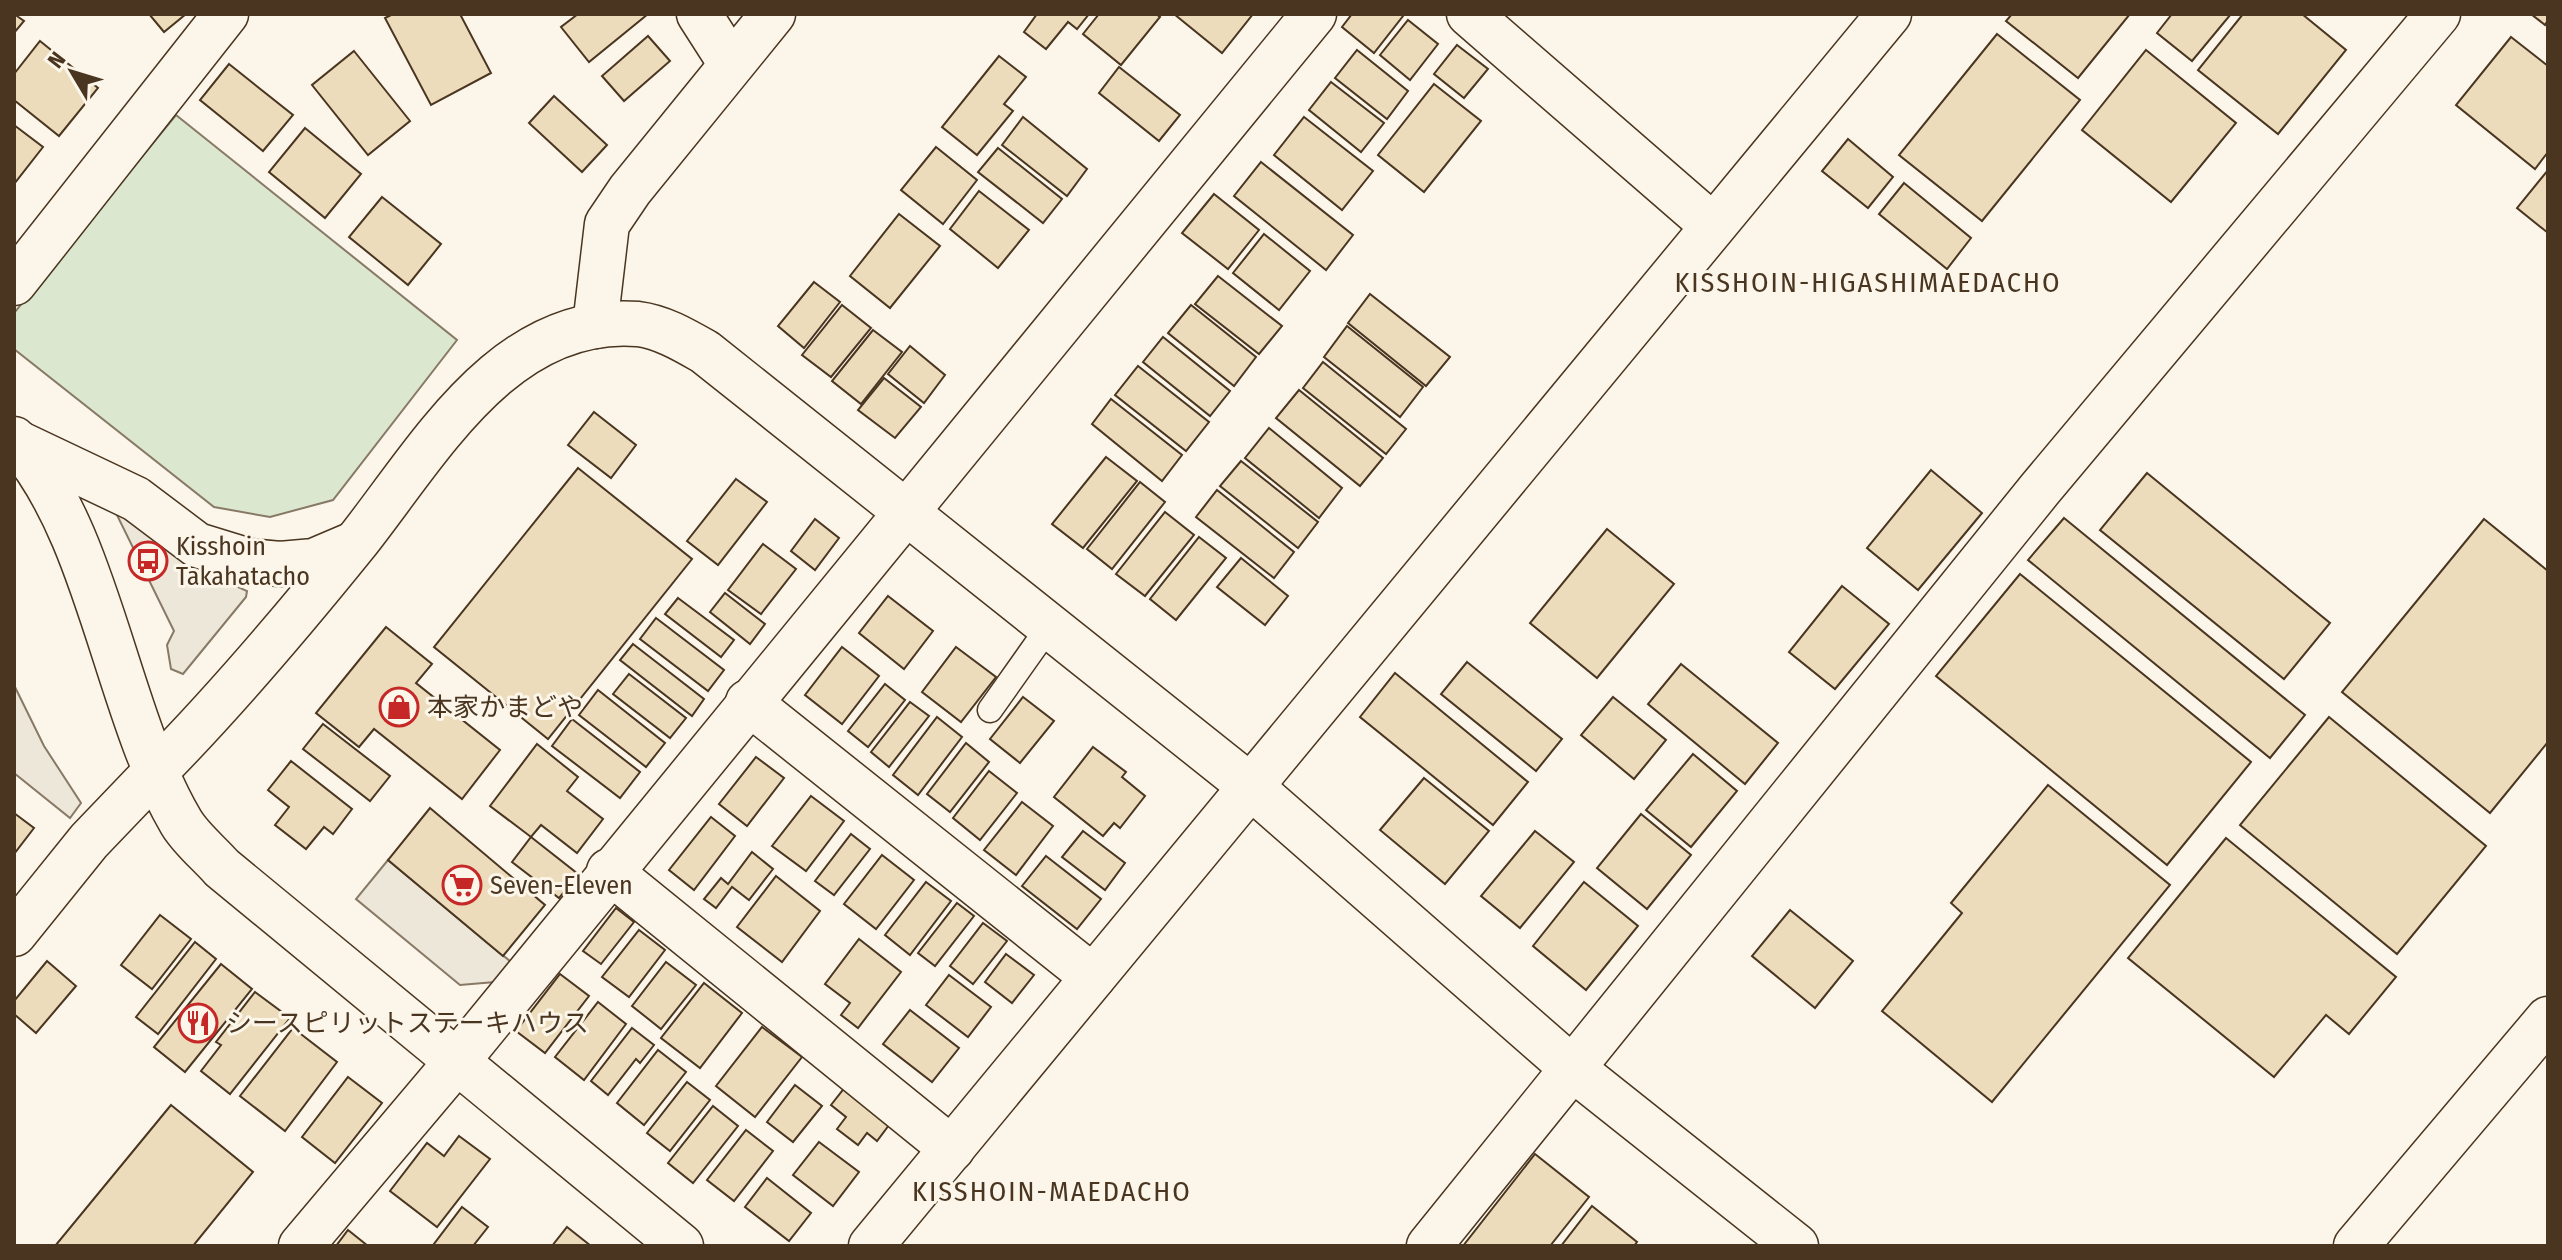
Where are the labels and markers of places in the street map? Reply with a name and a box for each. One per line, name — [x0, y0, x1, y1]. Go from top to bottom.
place label: Kisshoin Takahatacho — [176, 531, 310, 592]
bus stop icon: Kisshoin Takahatacho — [127, 540, 169, 582]
shop icon: 本家かまどや — [378, 686, 420, 728]
place label: 本家かまどや — [427, 692, 583, 723]
supermarket icon: Seven-Eleven — [441, 864, 483, 906]
place label: Seven-Eleven — [490, 870, 633, 901]
restaurant icon: シースピリットステーキハウス — [177, 1002, 219, 1044]
place label: シースピリットステーキハウス — [226, 1008, 589, 1039]

